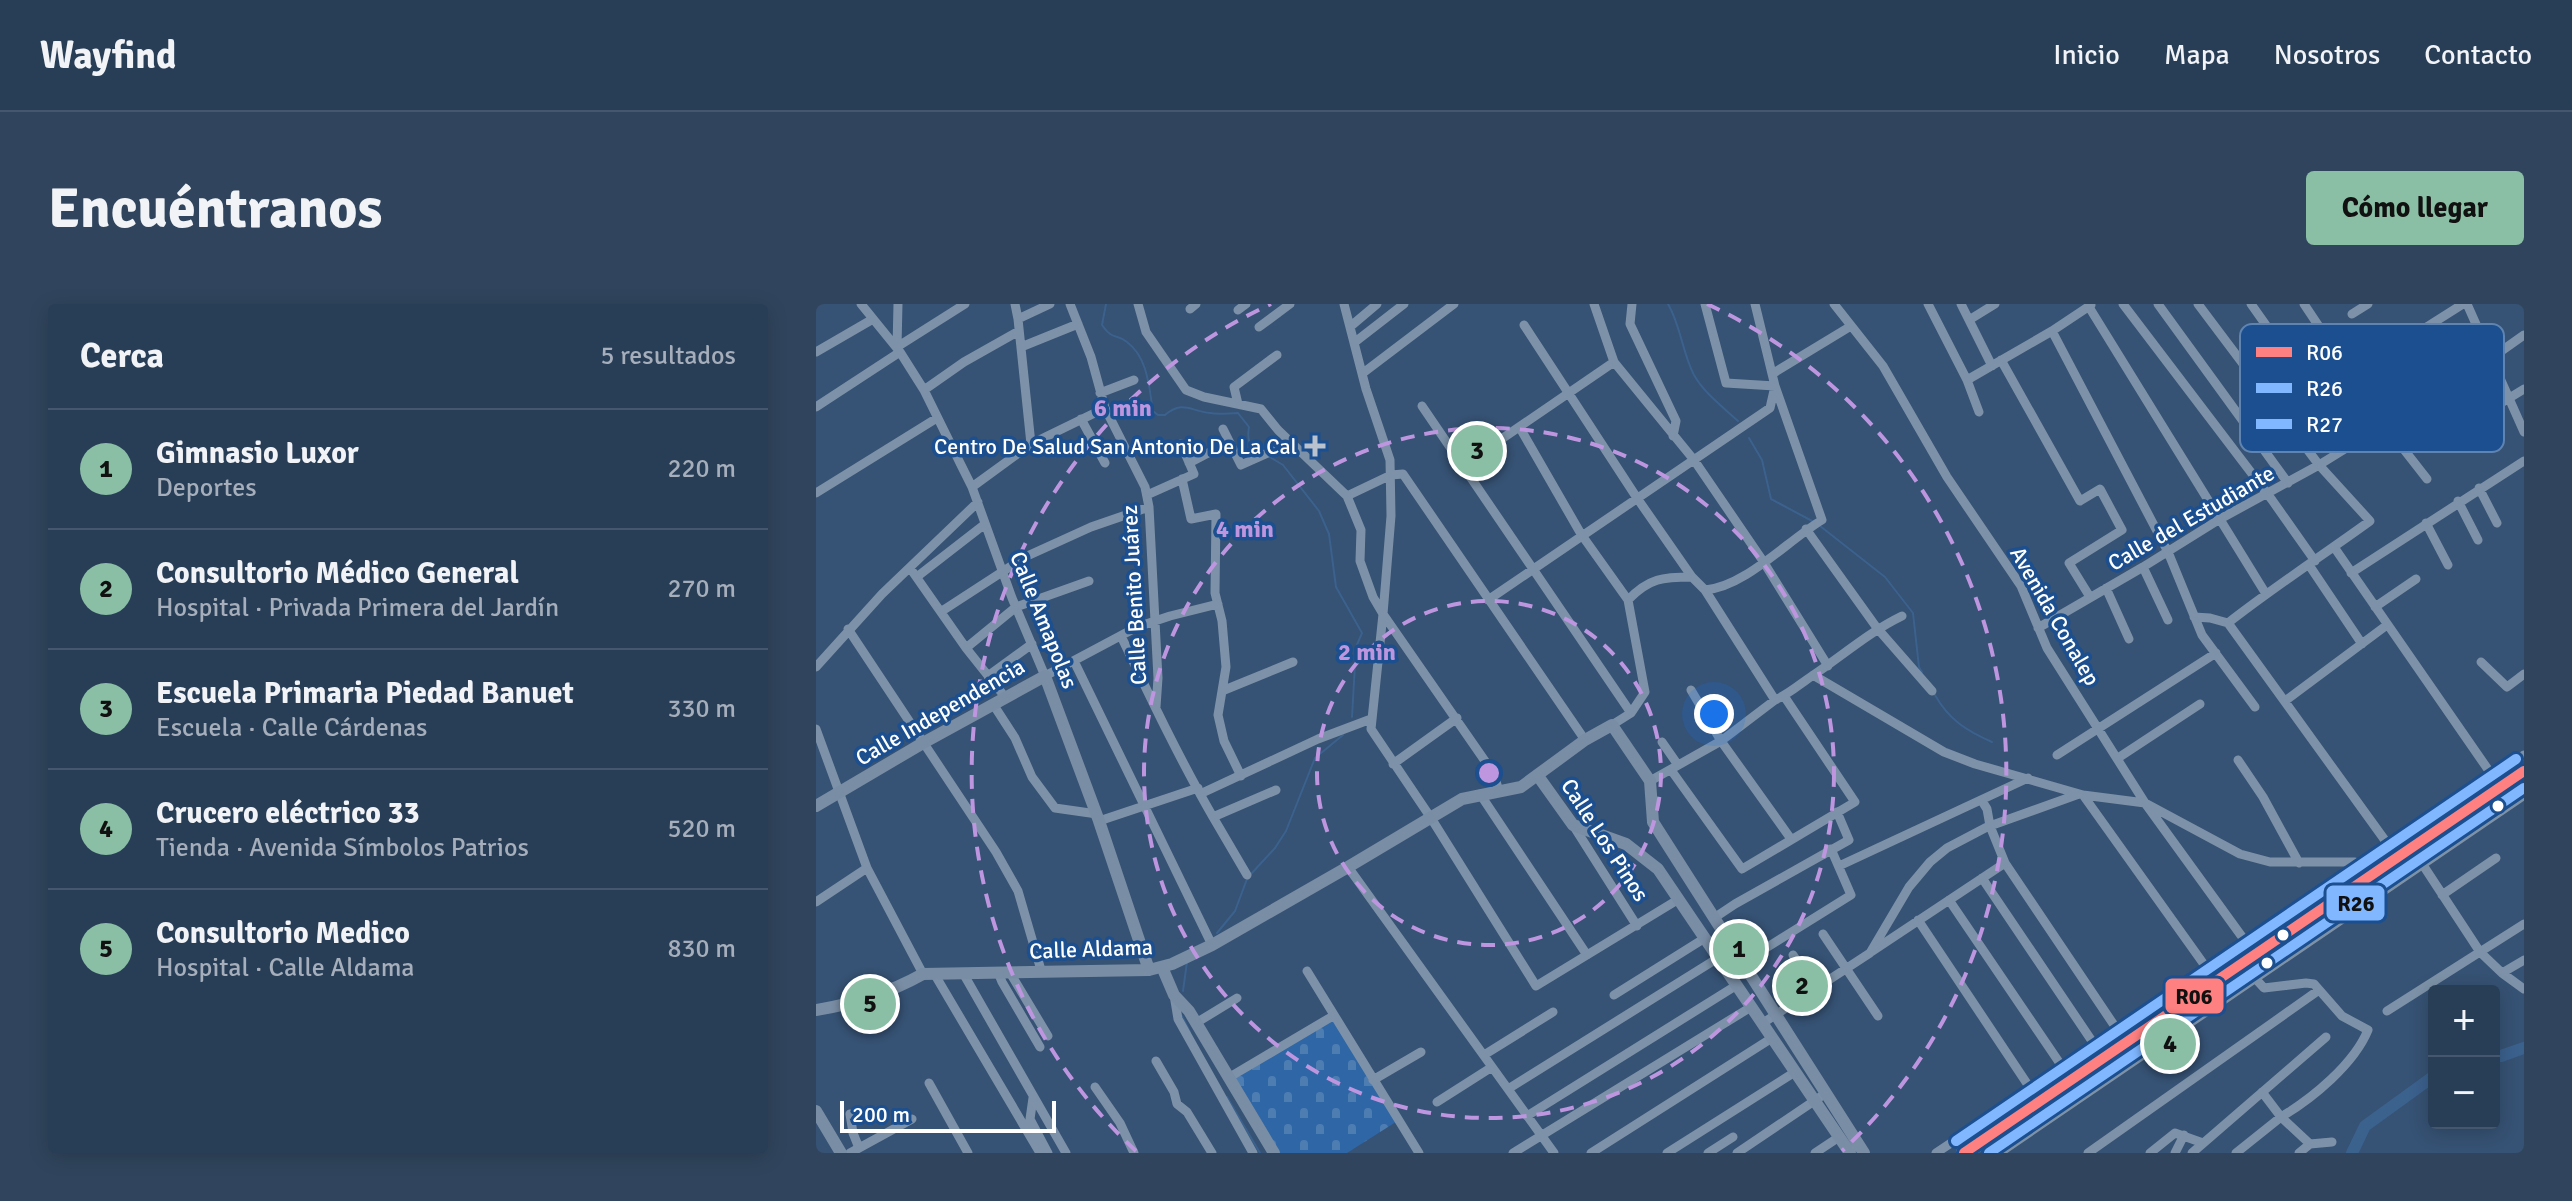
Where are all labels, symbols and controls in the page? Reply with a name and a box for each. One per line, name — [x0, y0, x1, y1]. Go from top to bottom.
text: Wayfind — [40, 32, 177, 79]
text: Inicio — [2053, 38, 2120, 72]
text: Mapa — [2164, 38, 2230, 72]
text: Nosotros — [2274, 38, 2380, 72]
text: Contacto — [2424, 38, 2532, 72]
button: Cómo llegar — [2306, 171, 2524, 245]
text: Encuéntranos — [48, 174, 382, 243]
legend — [2240, 324, 2504, 452]
text: Cerca — [80, 335, 164, 377]
text: R06 — [2306, 339, 2343, 366]
text: 5 resultados — [600, 340, 736, 372]
text: R26 — [2306, 375, 2343, 402]
text: 6 min — [1094, 393, 1152, 423]
text: R27 — [2306, 411, 2343, 438]
pin: 3 — [1451, 421, 1503, 481]
place label: Centro De Salud San Antonio De La Cal — [934, 433, 1297, 460]
text: Gimnasio Luxor — [156, 435, 359, 472]
marker: Centro De Salud San Antonio De La Cal — [1304, 435, 1326, 457]
text: 1 — [99, 453, 113, 485]
text: 220 m — [667, 453, 736, 485]
street label: Calle del Estudiante — [2103, 459, 2279, 577]
text: Deportes — [156, 472, 257, 504]
street label: Calle Benito Juárez — [1116, 504, 1152, 686]
text: 4 min — [1216, 514, 1274, 544]
street label: Avenida Conalep — [2004, 542, 2106, 690]
street label: Calle Amapolas — [1004, 548, 1084, 692]
text: Consultorio Médico General — [156, 555, 519, 592]
text: 2 — [99, 573, 113, 605]
text: 270 m — [667, 573, 736, 605]
text: Hospital · Privada Primera del Jardín — [156, 592, 559, 624]
text: 2 min — [1338, 637, 1396, 667]
street label: Calle Independencia — [851, 653, 1029, 771]
text: Escuela Primaria Piedad Banuet — [156, 675, 574, 712]
text: 3 — [99, 693, 113, 725]
text: 330 m — [667, 693, 736, 725]
your location — [1694, 694, 1734, 734]
text: Escuela · Calle Cárdenas — [156, 712, 427, 744]
centre of rings — [1475, 759, 1503, 787]
street label: Calle Los Pinos — [1555, 774, 1655, 906]
text: Crucero eléctrico 33 — [156, 795, 420, 832]
unlabelled marker — [2490, 798, 2506, 814]
text: 4 — [99, 813, 113, 845]
text: 520 m — [667, 813, 736, 845]
text: Tienda · Avenida Símbolos Patrios — [156, 832, 529, 864]
line badge: R26 — [2325, 884, 2386, 922]
text: R26 — [2337, 890, 2375, 917]
text: Consultorio Medico — [156, 915, 410, 952]
pin: 1 — [1713, 919, 1765, 979]
unlabelled marker — [2275, 927, 2291, 943]
text: 5 — [99, 933, 113, 965]
text: 830 m — [667, 933, 736, 965]
street label: Calle Aldama — [1029, 933, 1153, 965]
text: Hospital · Calle Aldama — [156, 952, 415, 984]
unlabelled marker — [2259, 955, 2275, 971]
pin: 2 — [1776, 956, 1828, 1016]
pin: 5 — [844, 974, 896, 1034]
line badge: R06 — [2164, 977, 2225, 1015]
text: R06 — [2175, 983, 2213, 1010]
map controls — [2428, 985, 2500, 1129]
button: + — [2428, 985, 2500, 1057]
pin: 4 — [2144, 1014, 2196, 1074]
button: − — [2428, 1057, 2500, 1129]
scale bar — [840, 1097, 1056, 1133]
text: 200 m — [852, 1101, 910, 1128]

